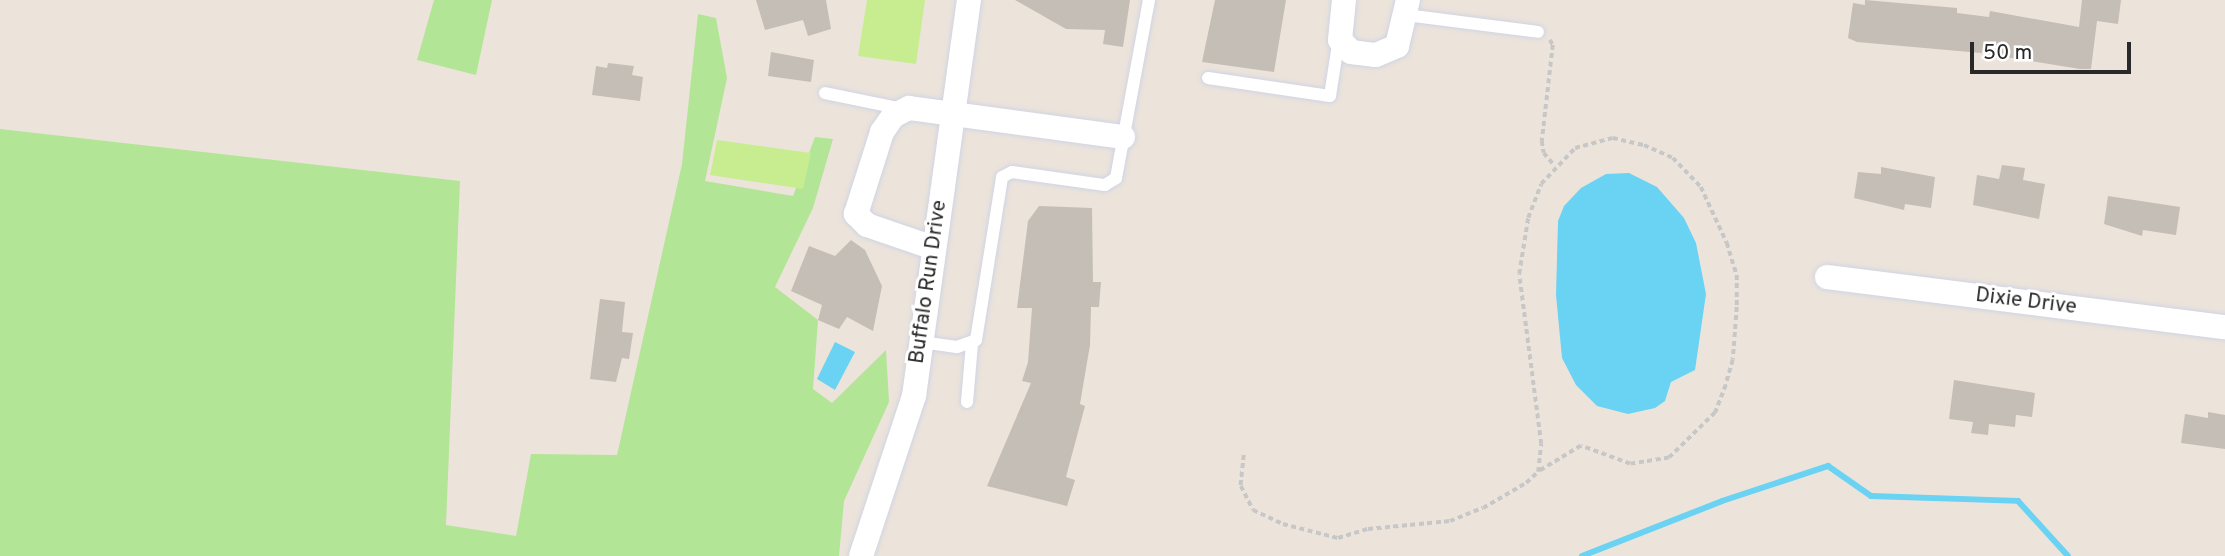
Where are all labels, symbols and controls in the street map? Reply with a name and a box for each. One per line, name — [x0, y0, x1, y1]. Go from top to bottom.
scale bar — [1973, 28, 2134, 72]
text: 50 m — [1983, 40, 2032, 67]
street label: Buffalo Run Drive — [905, 199, 953, 365]
street label: Dixie Drive — [1974, 283, 2078, 321]

